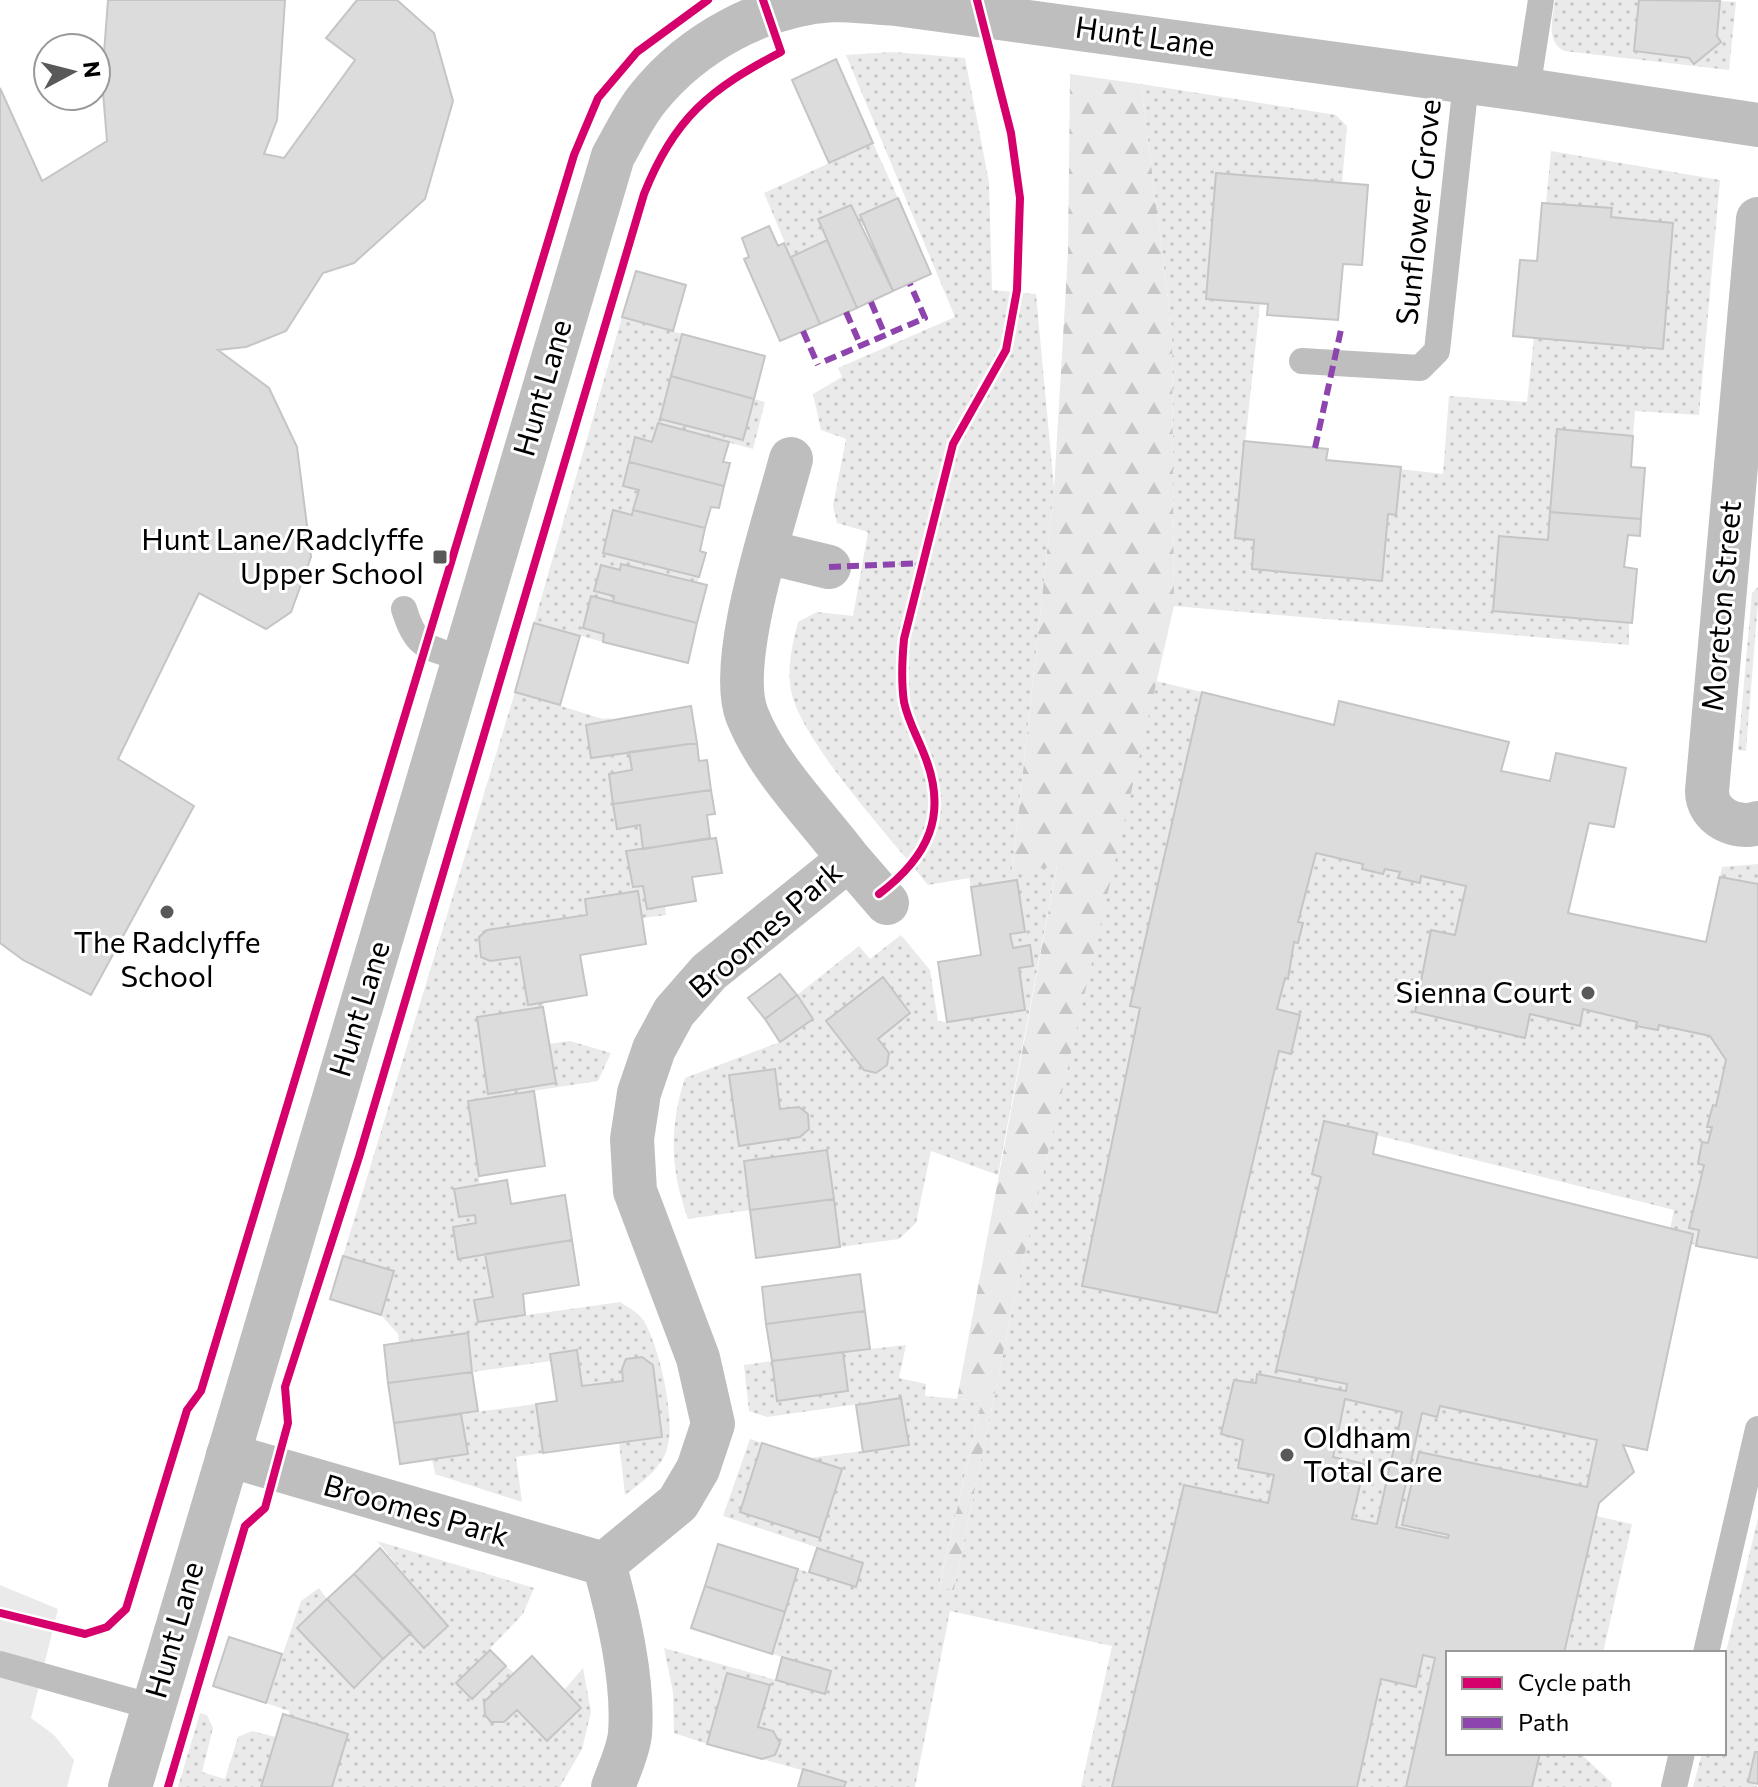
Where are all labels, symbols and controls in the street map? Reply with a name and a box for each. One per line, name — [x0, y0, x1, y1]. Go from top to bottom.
street label: Hunt Lane — [1073, 6, 1217, 63]
north arrow — [32, 32, 112, 112]
text: N — [78, 60, 107, 79]
street label: Sunflower Grove — [1386, 97, 1447, 327]
street label: Hunt Lane — [503, 315, 578, 460]
street label: Moreton Street — [1692, 499, 1747, 713]
place label: Hunt Lane/Radclyffe Upper School — [141, 519, 424, 590]
marker: Hunt Lane/Radclyffe Upper School — [431, 548, 449, 566]
street label: Broomes Park — [680, 852, 849, 1005]
marker: The Radclyffe School — [158, 903, 176, 921]
place label: The Radclyffe School — [73, 922, 261, 993]
street label: Hunt Lane — [319, 936, 396, 1081]
place label: Sienna Court — [1396, 972, 1572, 1009]
marker: Sienna Court — [1579, 984, 1597, 1002]
place label: Oldham Total Care — [1303, 1417, 1443, 1488]
marker: Oldham Total Care — [1278, 1446, 1296, 1464]
street label: Broomes Park — [320, 1465, 514, 1553]
street label: Hunt Lane — [135, 1557, 210, 1702]
legend — [1446, 1651, 1726, 1755]
text: Cycle path — [1518, 1667, 1632, 1696]
text: Path — [1518, 1707, 1569, 1736]

